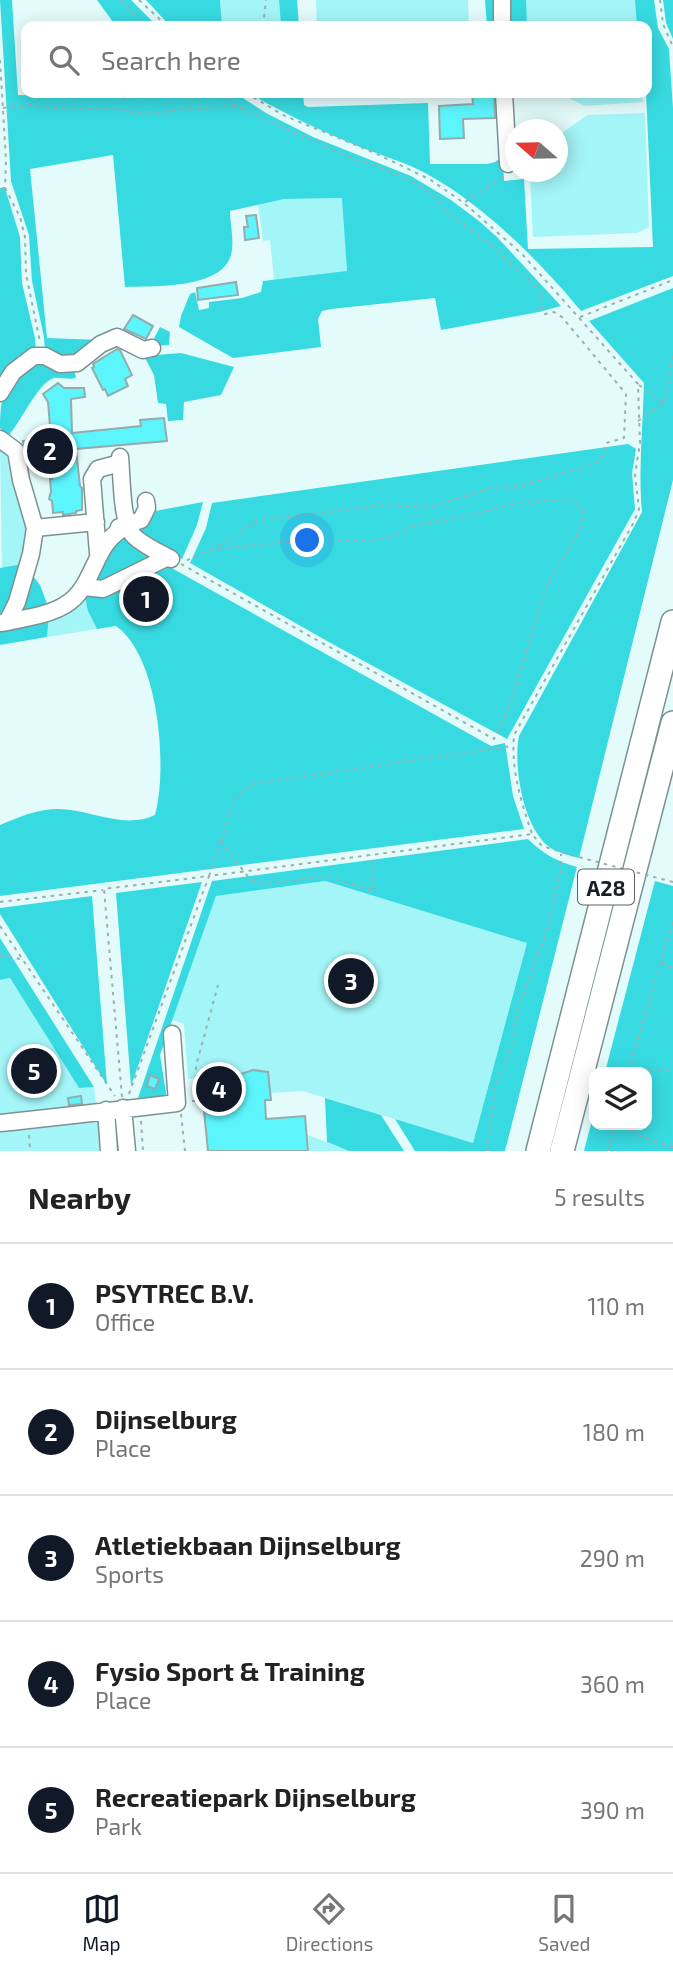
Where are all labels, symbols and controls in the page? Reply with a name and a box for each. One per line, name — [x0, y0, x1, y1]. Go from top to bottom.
search box — [21, 21, 652, 98]
icon: search — [45, 41, 83, 79]
text: Search here — [101, 44, 241, 75]
north arrow — [505, 119, 568, 182]
pin: 2 — [27, 425, 73, 477]
your location — [290, 523, 324, 557]
pin: 1 — [123, 573, 169, 625]
road number: A28 — [578, 870, 634, 904]
pin: 3 — [328, 955, 374, 1007]
pin: 5 — [11, 1045, 57, 1097]
pin: 4 — [196, 1063, 242, 1115]
map controls — [589, 1067, 652, 1130]
button: layers — [589, 1067, 652, 1130]
text: Nearby — [28, 1179, 131, 1215]
text: 5 results — [554, 1183, 645, 1211]
text: PSYTREC B.V. — [95, 1277, 254, 1308]
text: 1 — [46, 1292, 56, 1320]
text: 110 m — [588, 1292, 645, 1320]
text: Office — [95, 1308, 155, 1336]
text: Dijnselburg — [95, 1403, 237, 1434]
text: 2 — [44, 1418, 58, 1446]
text: 180 m — [583, 1418, 645, 1446]
text: Place — [95, 1434, 151, 1462]
text: Atletiekbaan Dijnselburg — [95, 1529, 401, 1560]
text: 3 — [44, 1544, 58, 1572]
text: 290 m — [580, 1544, 645, 1572]
text: Sports — [95, 1560, 164, 1588]
text: Fysio Sport & Training — [95, 1655, 365, 1686]
text: 4 — [44, 1670, 58, 1698]
text: 360 m — [580, 1670, 645, 1698]
text: Place — [95, 1686, 151, 1714]
text: Recreatiepark Dijnselburg — [95, 1781, 416, 1812]
text: 5 — [45, 1796, 57, 1824]
text: 390 m — [580, 1796, 645, 1824]
text: Park — [95, 1812, 142, 1840]
tab: Map — [83, 1890, 121, 1955]
tab: Directions — [286, 1890, 373, 1955]
tab: Saved — [538, 1890, 590, 1955]

